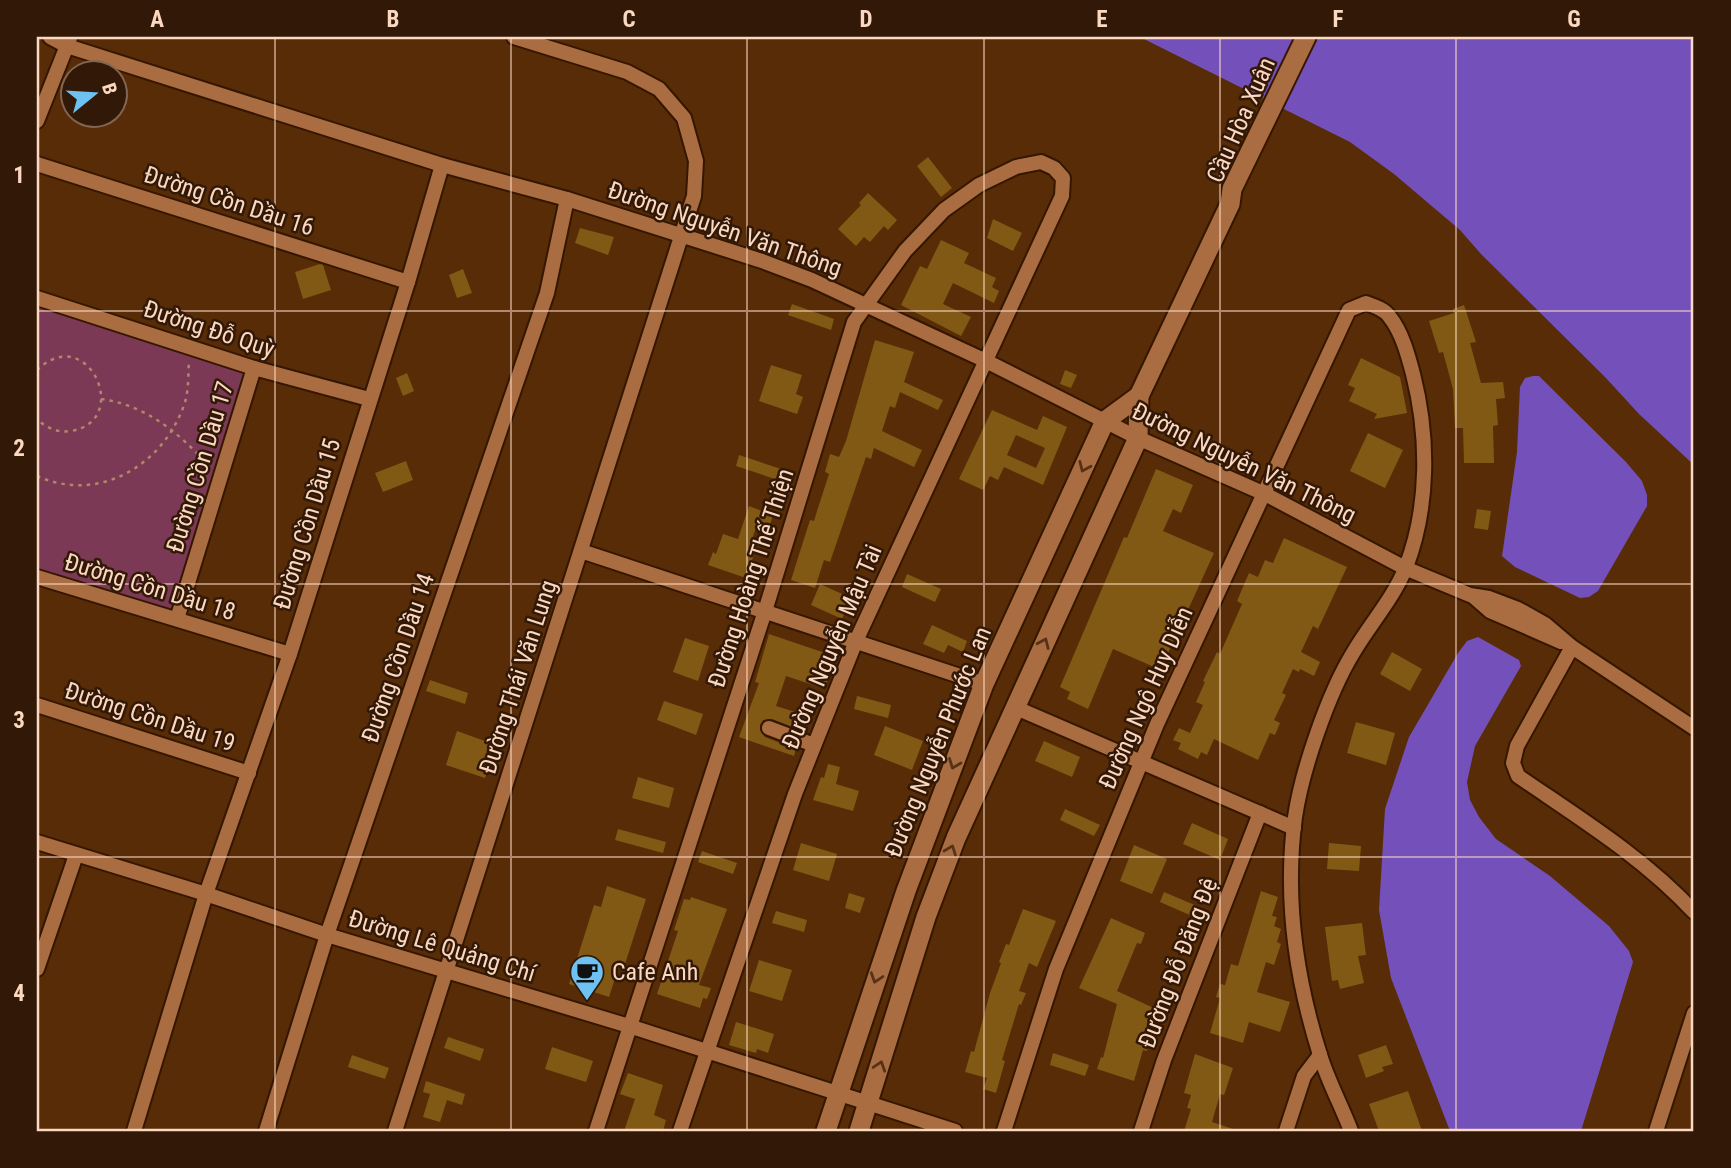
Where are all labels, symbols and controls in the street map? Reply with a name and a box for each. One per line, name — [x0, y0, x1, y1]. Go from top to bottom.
text: A — [150, 6, 164, 33]
text: B — [387, 6, 399, 33]
text: C — [622, 6, 636, 33]
text: D — [860, 6, 873, 33]
text: E — [1096, 6, 1108, 33]
text: F — [1333, 6, 1344, 33]
text: G — [1567, 6, 1581, 33]
street label: Cầu Hòa Xuân — [1201, 53, 1281, 187]
north arrow — [60, 60, 130, 130]
text: B — [97, 80, 122, 98]
street label: Đường Cồn Dầu 16 — [140, 160, 318, 242]
text: 1 — [13, 162, 25, 189]
street label: Đường Nguyễn Văn Thông — [604, 176, 846, 282]
street label: Đường Đỗ Quỳ — [140, 295, 278, 363]
street label: Đường Cồn Dầu 17 — [161, 378, 239, 556]
street label: Đường Nguyễn Văn Thông — [1128, 397, 1360, 529]
text: 2 — [13, 435, 25, 462]
street label: Đường Cồn Dầu 15 — [268, 435, 346, 613]
one-way arrow — [1079, 460, 1093, 472]
street label: Đường Hoàng Thế Thiện — [702, 465, 800, 691]
street label: Đường Nguyễn Mậu Tài — [776, 541, 888, 753]
street label: Đường Cồn Dầu 18 — [61, 548, 239, 626]
street label: Đường Cồn Dầu 14 — [356, 570, 440, 746]
street label: Đường Thái Văn Lung — [473, 577, 563, 777]
street label: Đường Ngô Huy Diễn — [1093, 602, 1199, 794]
street label: Đường Nguyễn Phước Lan — [879, 623, 997, 861]
one-way arrow — [1036, 637, 1050, 650]
street label: Đường Cồn Dầu 19 — [61, 676, 239, 758]
text: 3 — [13, 707, 25, 734]
one-way arrow — [948, 758, 962, 770]
one-way arrow — [943, 845, 957, 857]
street label: Đường Đỗ Đăng Đệ — [1133, 874, 1223, 1052]
street label: Đường Lê Quảng Chí — [345, 904, 540, 988]
cafe icon: Cafe Anh — [568, 953, 606, 1002]
place label: Cafe Anh — [612, 958, 698, 986]
one-way arrow — [870, 972, 884, 984]
text: 4 — [13, 980, 25, 1007]
one-way arrow — [872, 1061, 886, 1073]

